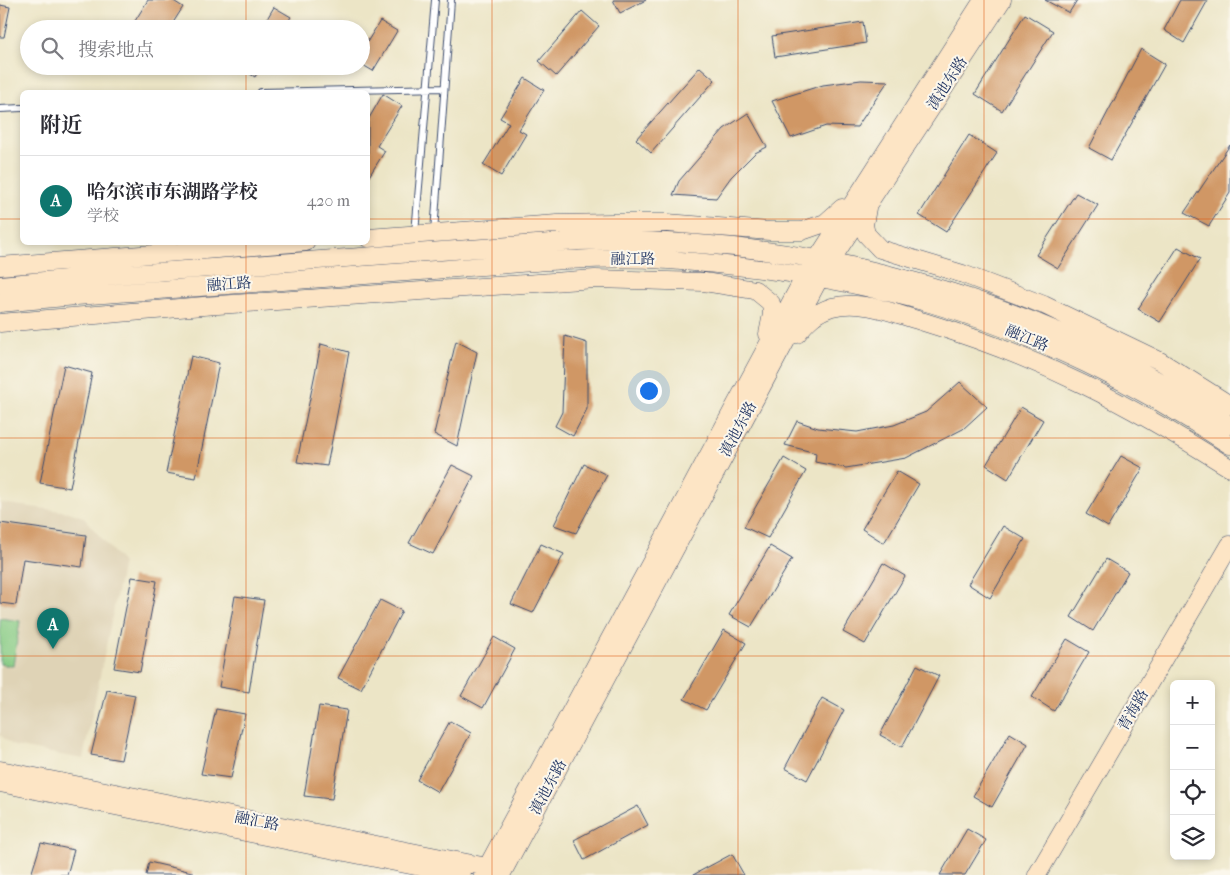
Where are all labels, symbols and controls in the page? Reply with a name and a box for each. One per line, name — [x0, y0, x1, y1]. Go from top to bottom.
search box — [20, 20, 370, 75]
icon: search — [38, 34, 66, 62]
text: 搜索地点 — [78, 39, 154, 61]
street label: 滇池东路 — [923, 53, 971, 113]
text: 附近 — [40, 113, 82, 137]
text: 哈尔滨市东湖路学校 — [87, 181, 258, 203]
text: A — [51, 191, 61, 210]
text: 420 m — [307, 191, 350, 210]
text: 学校 — [87, 206, 119, 225]
street label: 融江路 — [610, 250, 656, 268]
street label: 融江路 — [206, 273, 252, 295]
street label: 融江路 — [1003, 321, 1051, 355]
your location — [636, 378, 662, 404]
street label: 滇池东路 — [716, 398, 760, 460]
pin: A — [37, 608, 69, 649]
map controls — [1170, 680, 1215, 860]
button: + — [1170, 680, 1215, 725]
street label: 青海路 — [1114, 686, 1152, 734]
button: − — [1170, 725, 1215, 770]
street label: 滇池东路 — [526, 756, 570, 818]
button: locate — [1170, 770, 1215, 815]
street label: 融汇路 — [233, 808, 281, 834]
button: layers — [1170, 815, 1215, 860]

